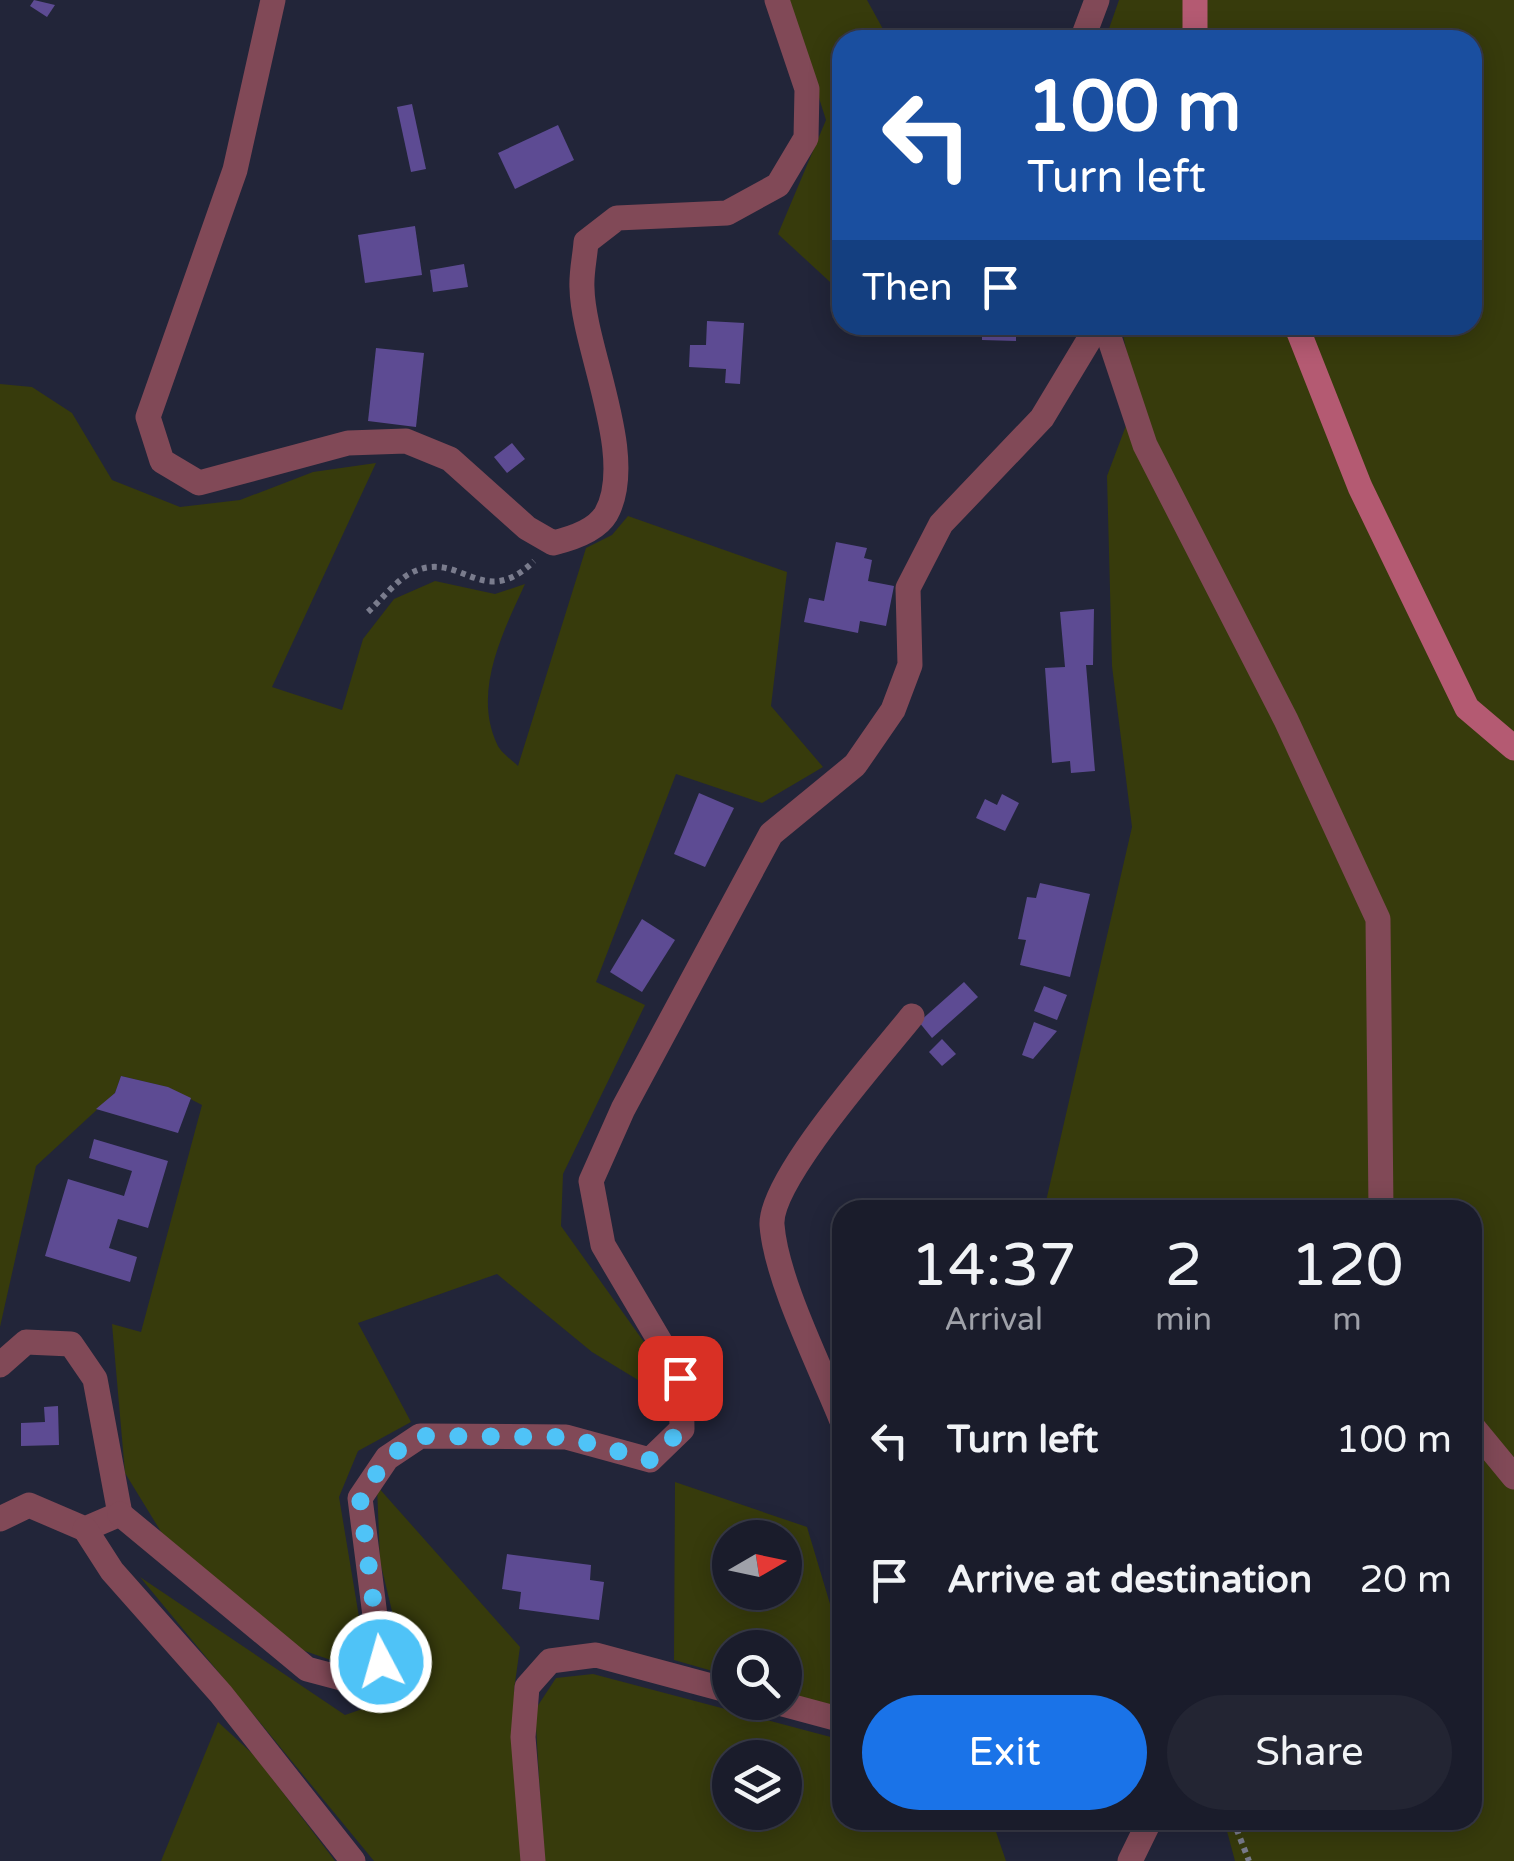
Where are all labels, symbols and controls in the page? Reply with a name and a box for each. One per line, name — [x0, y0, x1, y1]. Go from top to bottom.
text: 100 m — [1027, 66, 1241, 150]
icon: left — [862, 70, 992, 200]
text: Turn left — [1027, 151, 1206, 205]
icon: arrive — [973, 260, 1028, 315]
text: Then — [862, 265, 953, 311]
text: 14:37 — [910, 1230, 1077, 1302]
text: 2 — [1165, 1230, 1202, 1302]
text: 120 — [1290, 1230, 1404, 1302]
text: Arrival — [944, 1301, 1043, 1339]
text: min — [1155, 1301, 1212, 1339]
text: m — [1332, 1301, 1362, 1339]
pin — [638, 1336, 723, 1421]
icon: arrive — [653, 1351, 708, 1406]
icon: left — [862, 1413, 917, 1468]
text: Turn left — [947, 1417, 1098, 1463]
text: 100 m — [1336, 1417, 1452, 1463]
north arrow — [712, 1520, 802, 1610]
map controls — [712, 1520, 802, 1830]
icon: arrive — [862, 1553, 917, 1608]
text: Arrive at destination — [947, 1557, 1312, 1603]
text: 20 m — [1360, 1557, 1452, 1603]
position arrow — [329, 1610, 433, 1714]
button: search — [712, 1630, 802, 1720]
button: Exit — [862, 1695, 1147, 1810]
button: Share — [1167, 1695, 1452, 1810]
button: layers — [712, 1740, 802, 1830]

